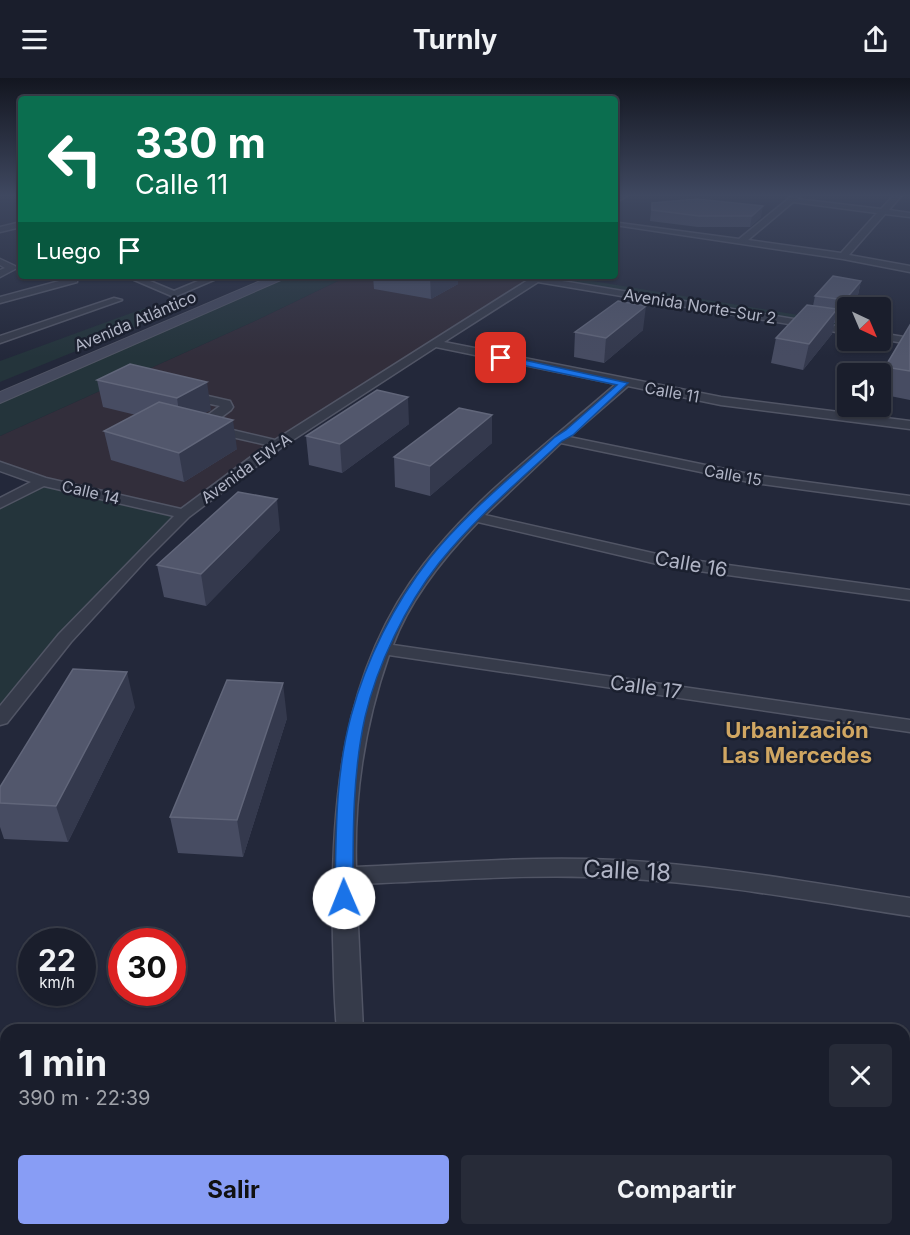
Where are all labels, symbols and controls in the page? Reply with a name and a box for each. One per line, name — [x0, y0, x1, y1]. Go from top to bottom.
icon: menu — [18, 23, 51, 56]
text: Turnly — [413, 23, 497, 56]
icon: share — [859, 23, 892, 56]
text: 330 m — [135, 117, 266, 168]
icon: left — [36, 120, 114, 198]
text: Calle 11 — [135, 168, 228, 201]
icon: arrive — [113, 234, 146, 267]
text: Luego — [36, 238, 101, 264]
street label: Avenida Norte-Sur 2 — [622, 284, 778, 328]
street label: Avenida Atlántico — [71, 286, 199, 356]
north arrow — [837, 297, 891, 351]
map controls — [837, 297, 891, 417]
pin — [475, 332, 526, 383]
icon: arrive — [484, 341, 517, 374]
button: sound — [837, 363, 891, 417]
street label: Calle 11 — [643, 377, 701, 407]
street label: Avenida EW-A — [197, 428, 295, 508]
street label: Calle 15 — [702, 460, 764, 490]
street label: Calle 14 — [60, 476, 122, 508]
street label: Calle 16 — [653, 546, 729, 582]
street label: Calle 17 — [609, 670, 683, 704]
district label: Urbanización Las Mercedes — [722, 717, 872, 768]
street label: Calle 18 — [582, 854, 672, 887]
position arrow — [312, 866, 376, 930]
speed limit sign: 30 — [108, 928, 186, 1006]
text: 22 — [38, 942, 76, 978]
text: km/h — [39, 973, 75, 992]
text: 1 min — [18, 1041, 107, 1085]
button: close — [829, 1044, 892, 1107]
text: 390 m · 22:39 — [18, 1086, 150, 1110]
button: Salir — [18, 1155, 449, 1224]
button: Compartir — [461, 1155, 892, 1224]

